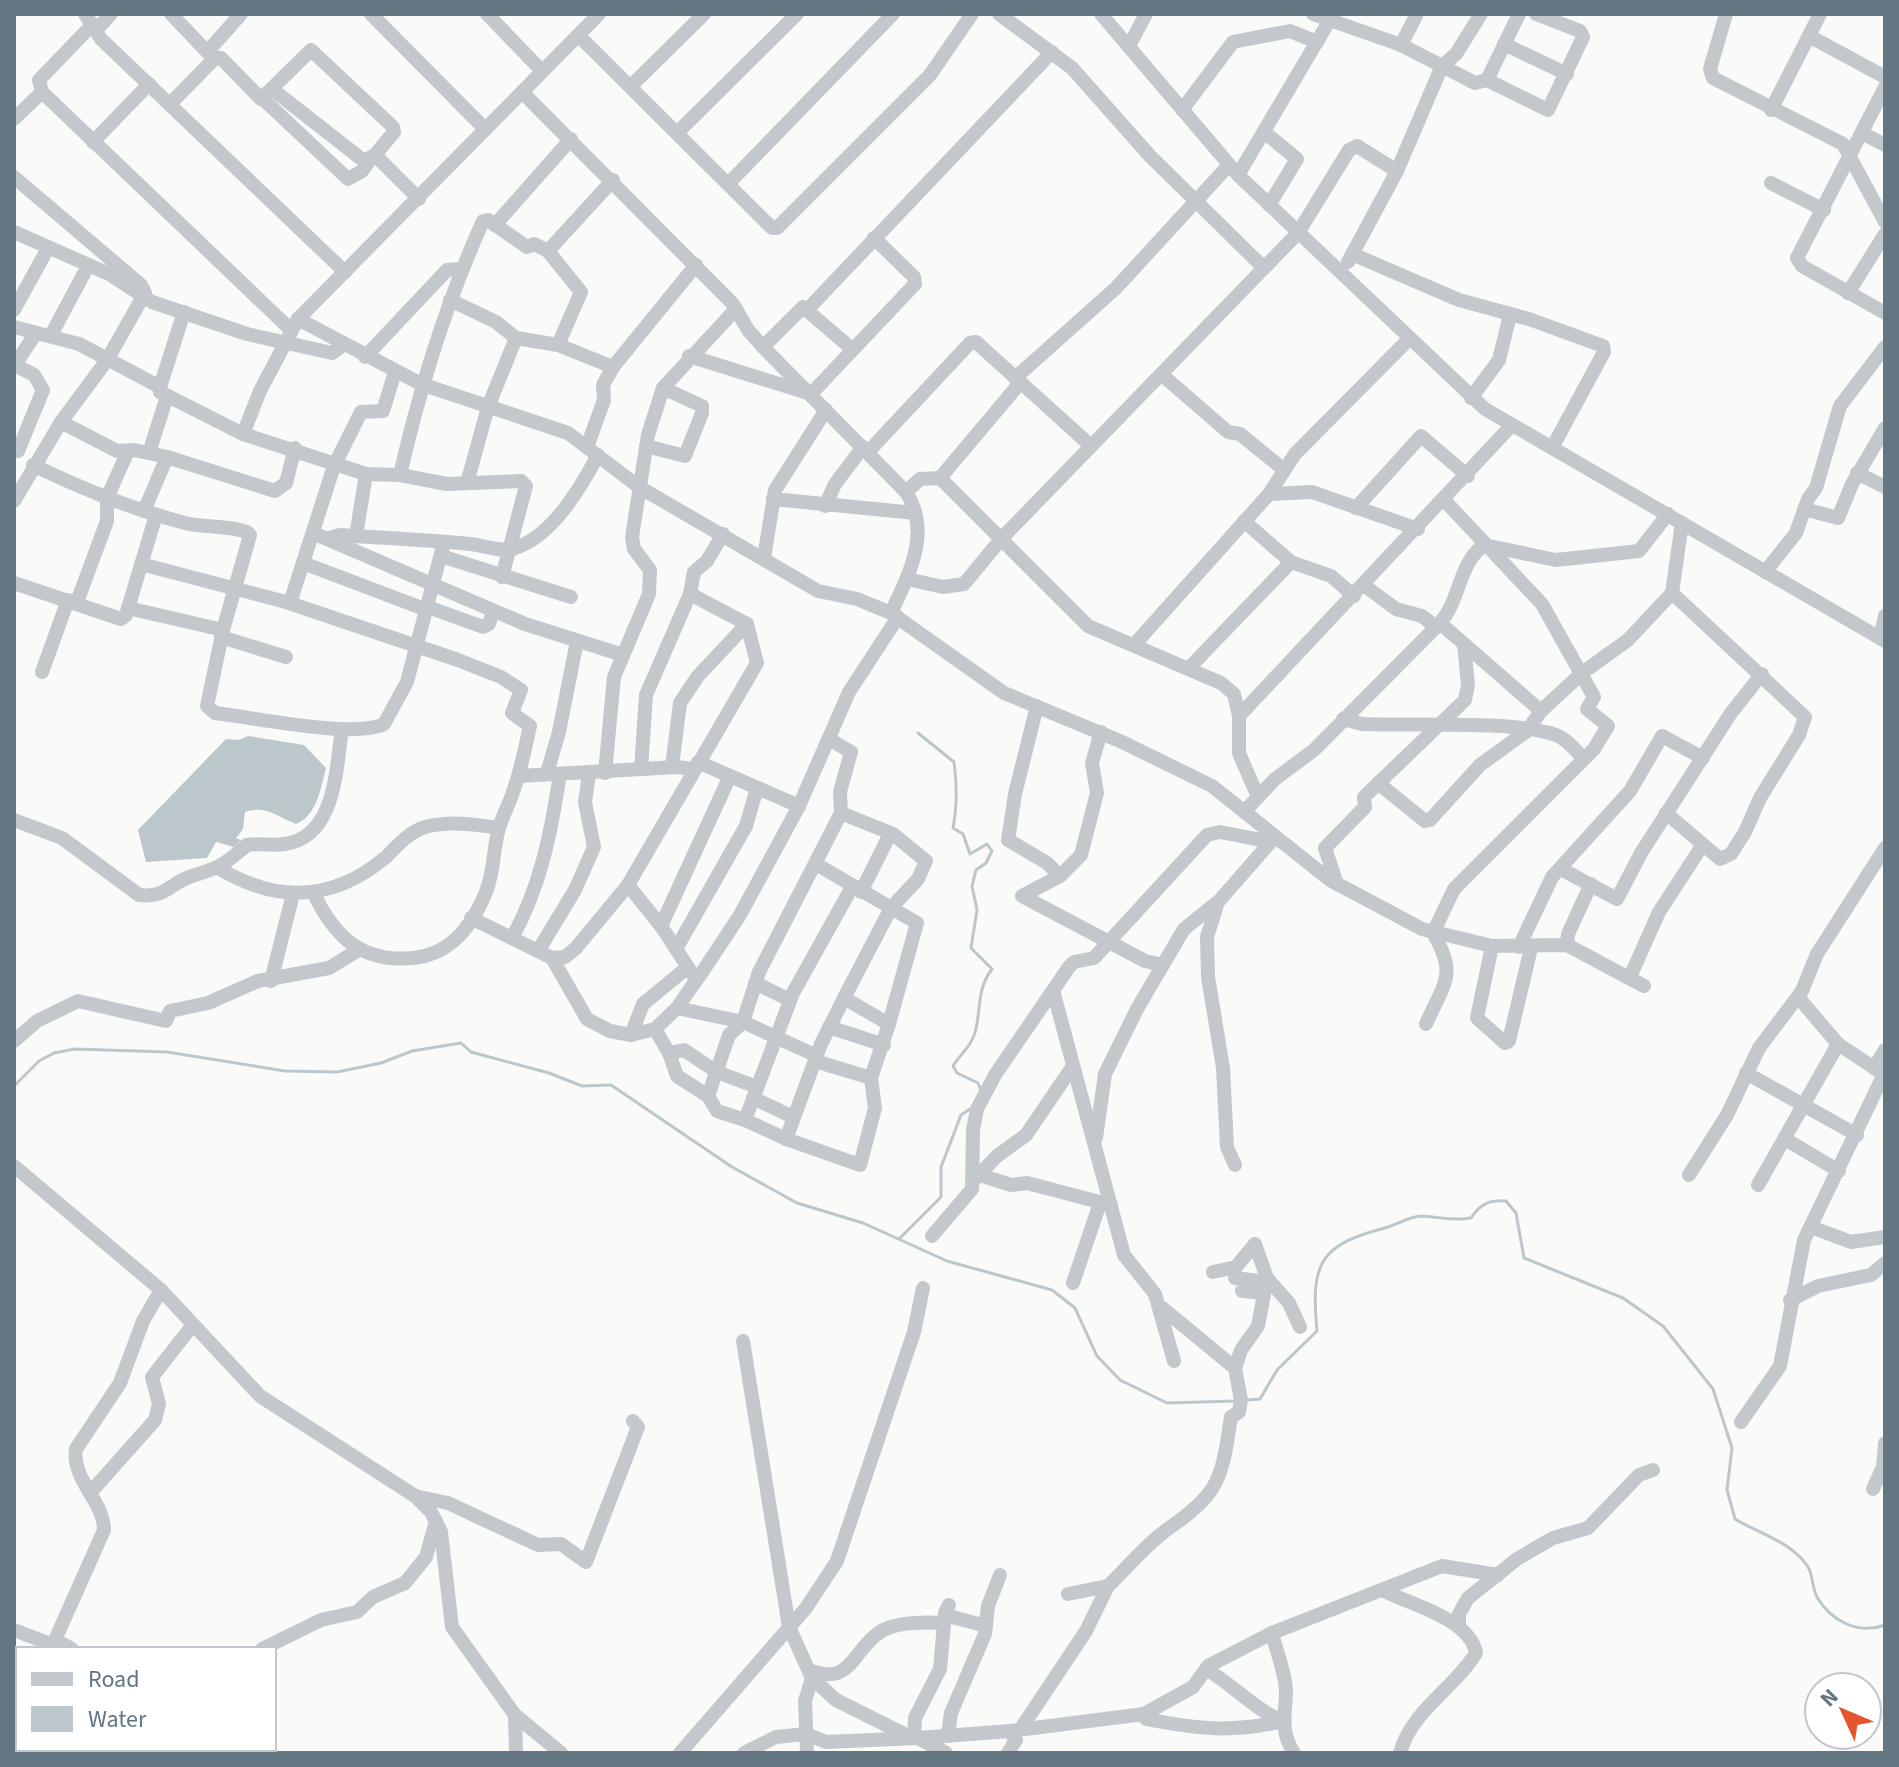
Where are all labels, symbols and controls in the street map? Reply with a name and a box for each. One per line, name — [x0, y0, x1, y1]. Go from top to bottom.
legend — [16, 1647, 276, 1751]
text: Road — [88, 1662, 140, 1697]
north arrow — [1803, 1671, 1883, 1751]
text: N — [1813, 1681, 1846, 1714]
text: Water — [88, 1702, 147, 1737]

